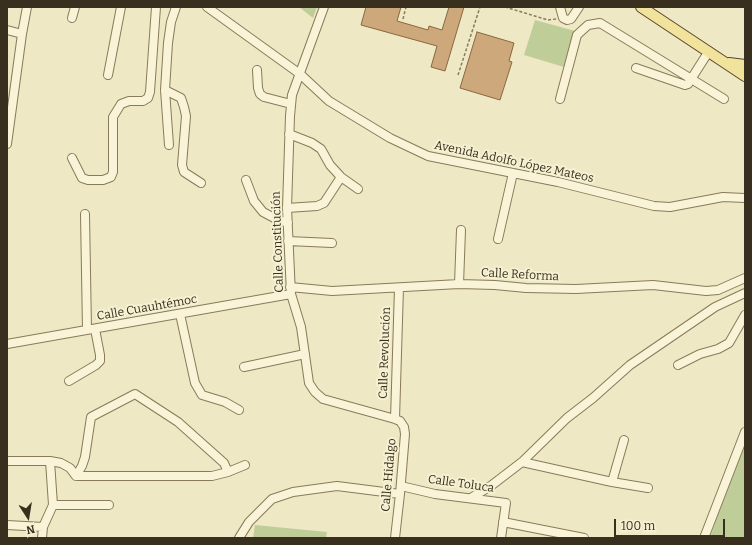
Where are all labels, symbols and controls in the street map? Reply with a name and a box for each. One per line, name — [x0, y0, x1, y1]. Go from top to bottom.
street label: Avenida Adolfo López Mateos — [433, 138, 595, 186]
street label: Calle Constitución — [269, 191, 287, 293]
street label: Calle Reforma — [481, 266, 559, 284]
street label: Calle Cuauhtémoc — [96, 292, 198, 324]
street label: Calle Revolución — [376, 307, 394, 399]
street label: Calle Hidalgo — [379, 438, 399, 512]
street label: Calle Toluca — [427, 472, 495, 496]
north arrow — [8, 497, 48, 537]
scale bar — [616, 511, 727, 537]
text: 100 m — [621, 519, 655, 533]
text: N — [25, 522, 36, 536]

